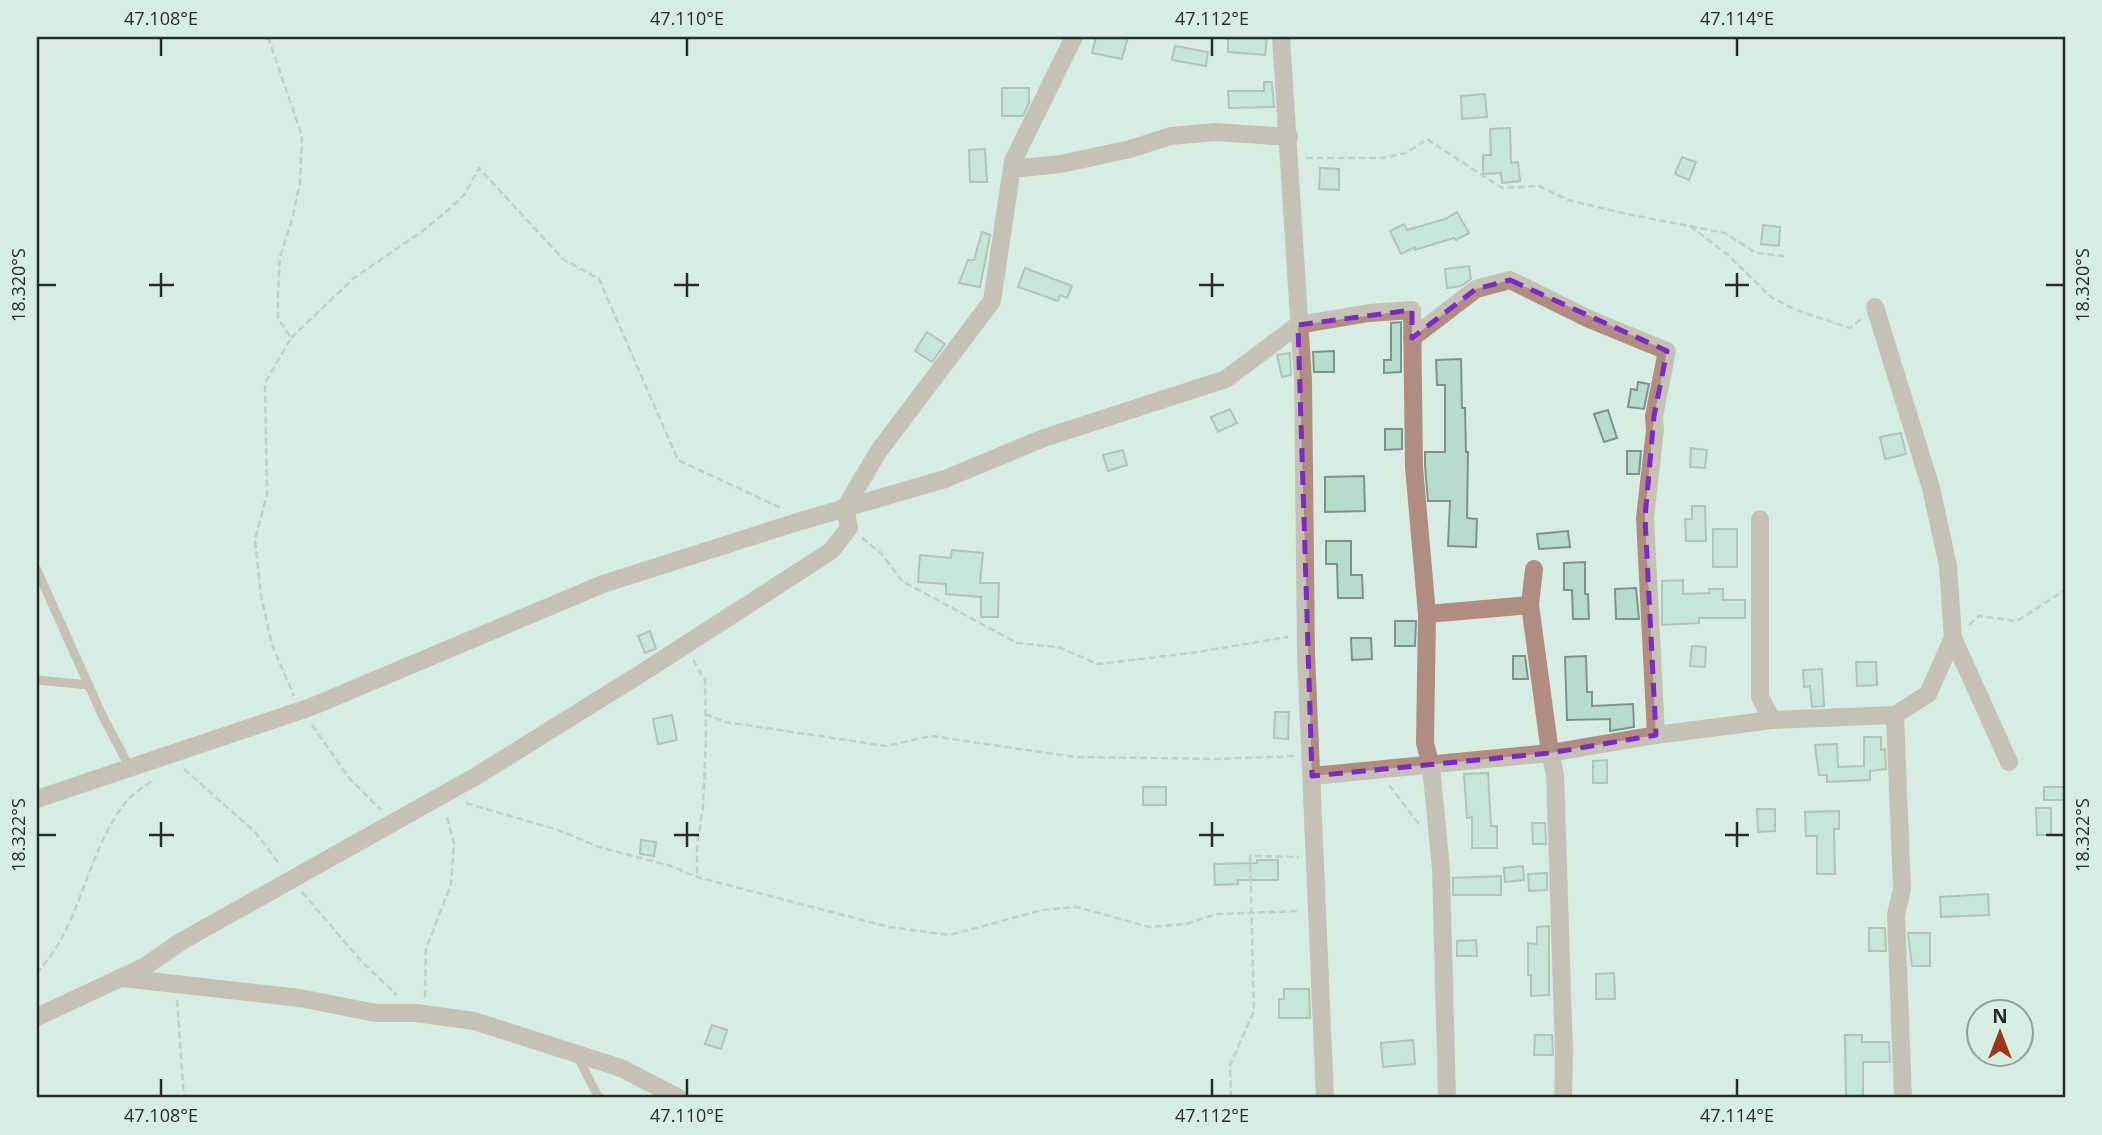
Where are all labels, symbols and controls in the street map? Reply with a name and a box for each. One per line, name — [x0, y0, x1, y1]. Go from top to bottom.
text: 47.108°E — [124, 6, 198, 30]
text: 47.110°E — [650, 6, 724, 30]
text: 47.112°E — [1175, 6, 1249, 30]
text: 47.114°E — [1700, 6, 1774, 30]
text: 18.320°S — [6, 248, 30, 322]
text: 18.320°S — [2070, 248, 2094, 322]
text: 18.322°S — [6, 798, 30, 872]
text: 18.322°S — [2070, 798, 2094, 872]
north arrow — [1966, 998, 2036, 1068]
text: N — [1992, 1003, 2008, 1029]
text: 47.108°E — [124, 1103, 198, 1127]
text: 47.110°E — [650, 1103, 724, 1127]
text: 47.112°E — [1175, 1103, 1249, 1127]
text: 47.114°E — [1700, 1103, 1774, 1127]

